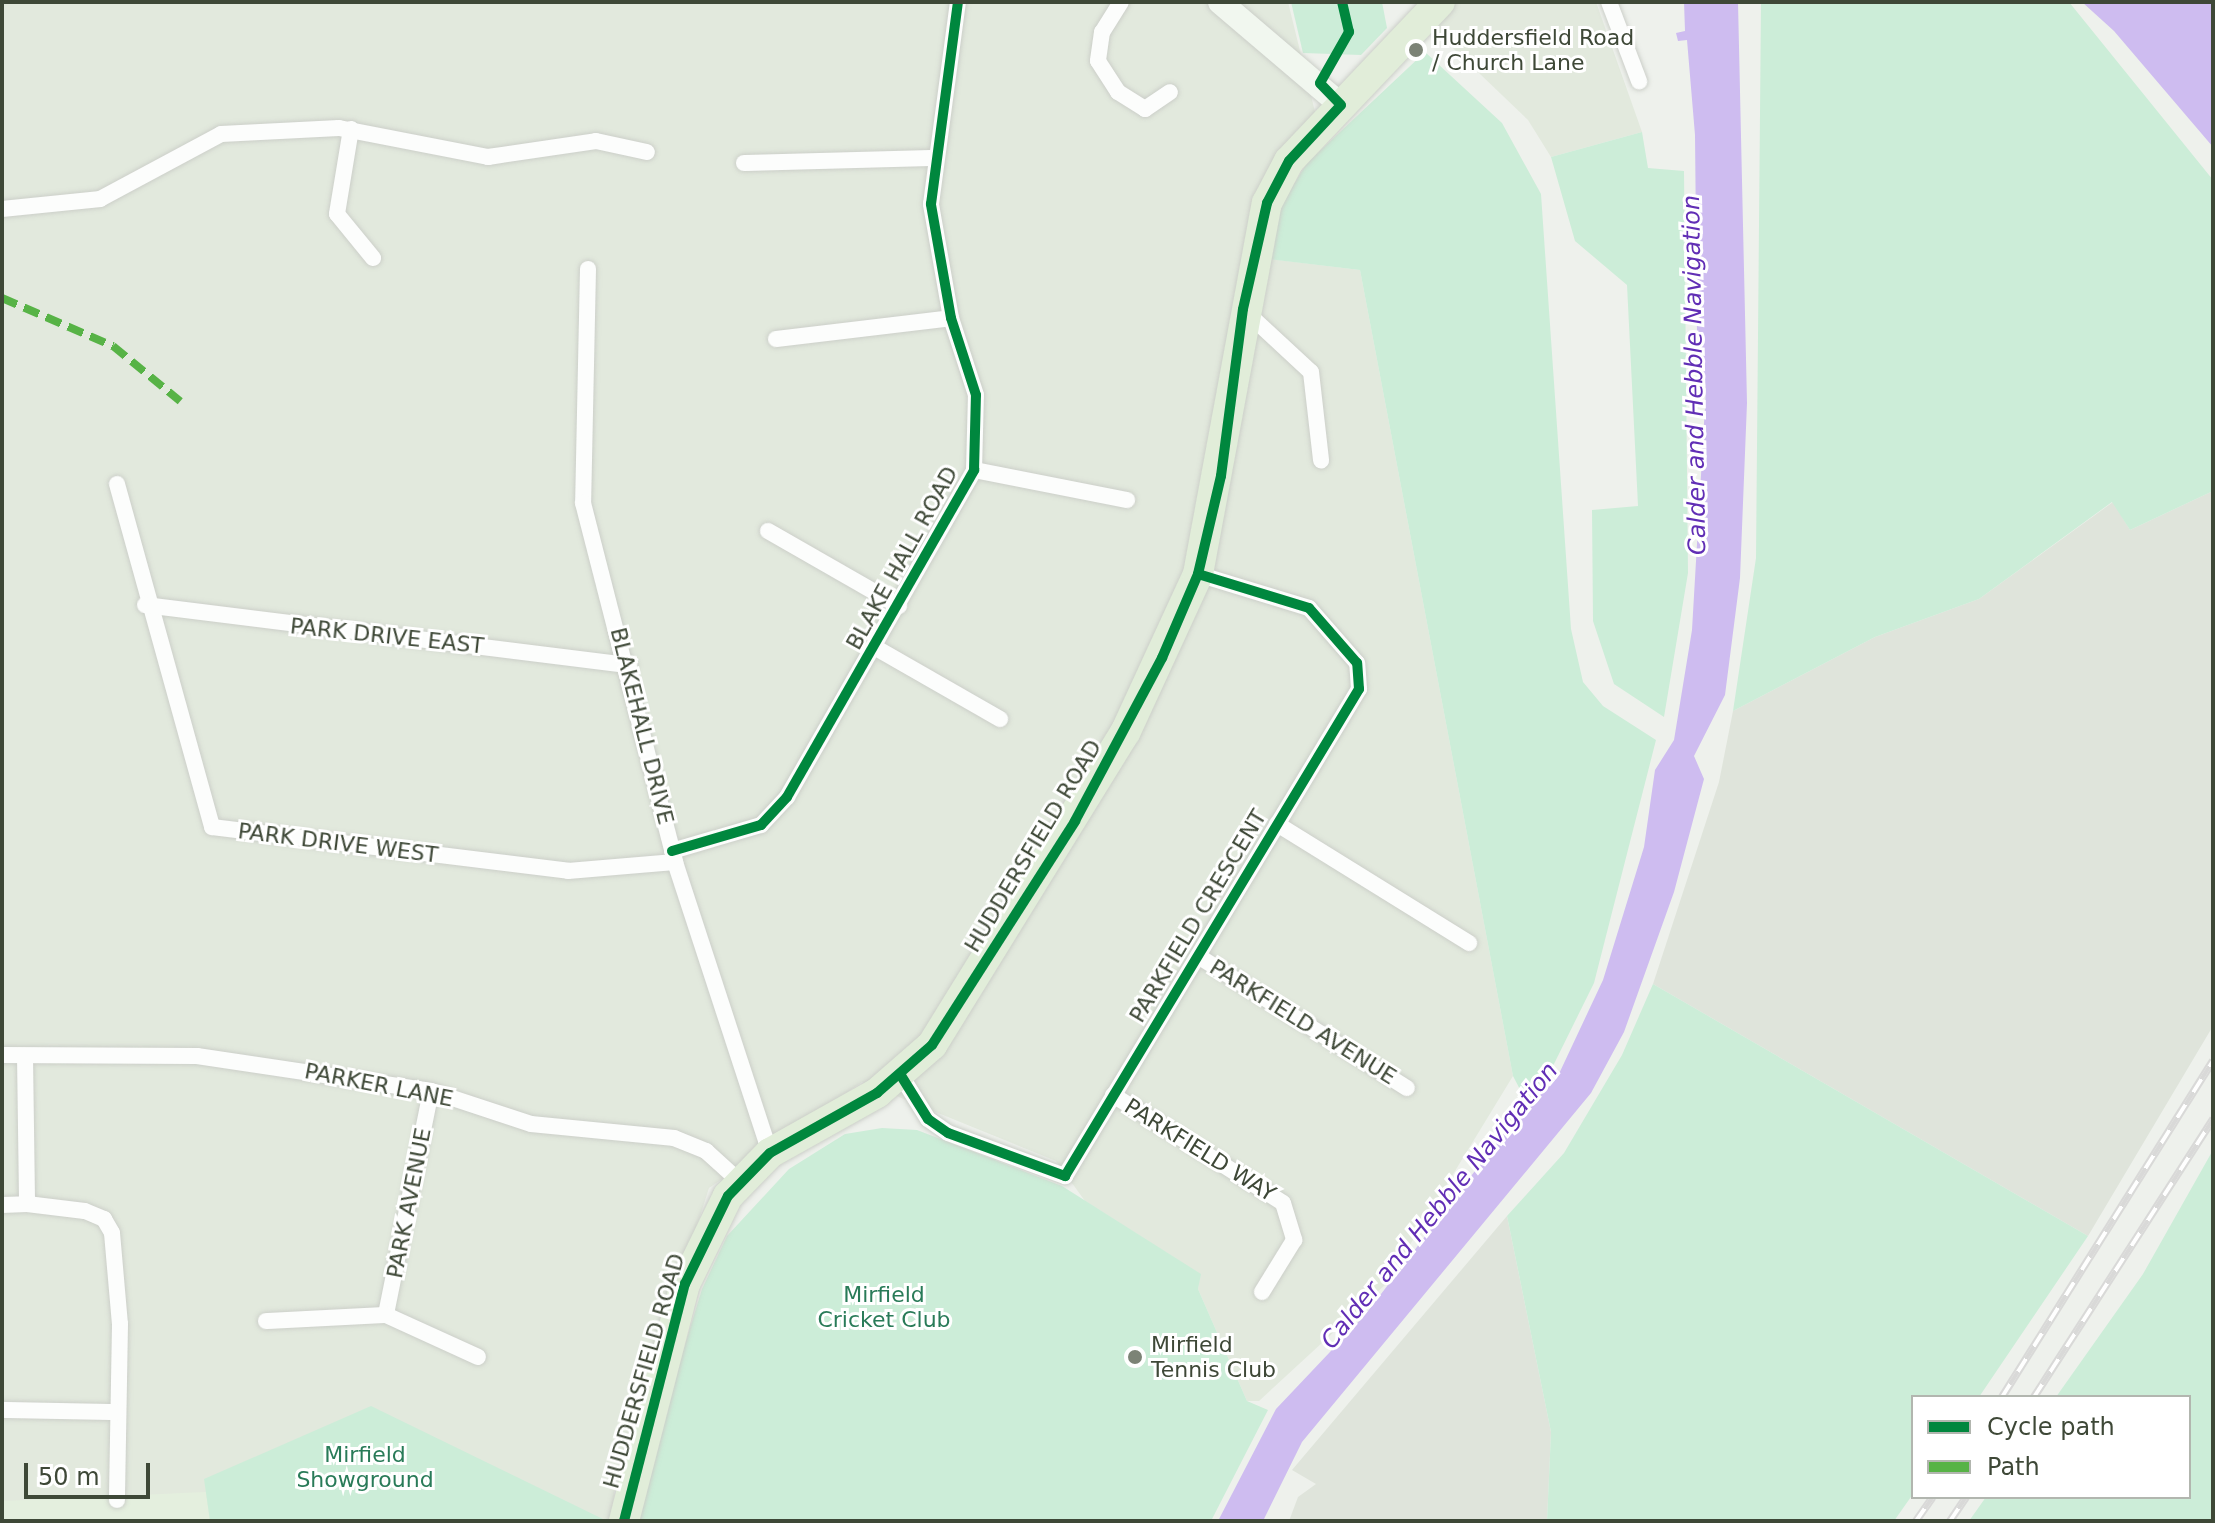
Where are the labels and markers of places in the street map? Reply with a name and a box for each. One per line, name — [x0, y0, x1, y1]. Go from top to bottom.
place label: Huddersfield Road / Church Lane — [1432, 24, 1634, 76]
marker: Huddersfield Road / Church Lane — [1407, 41, 1425, 59]
place label: Mirfield Tennis Club — [1151, 1331, 1276, 1382]
marker: Mirfield Tennis Club — [1126, 1348, 1144, 1366]

